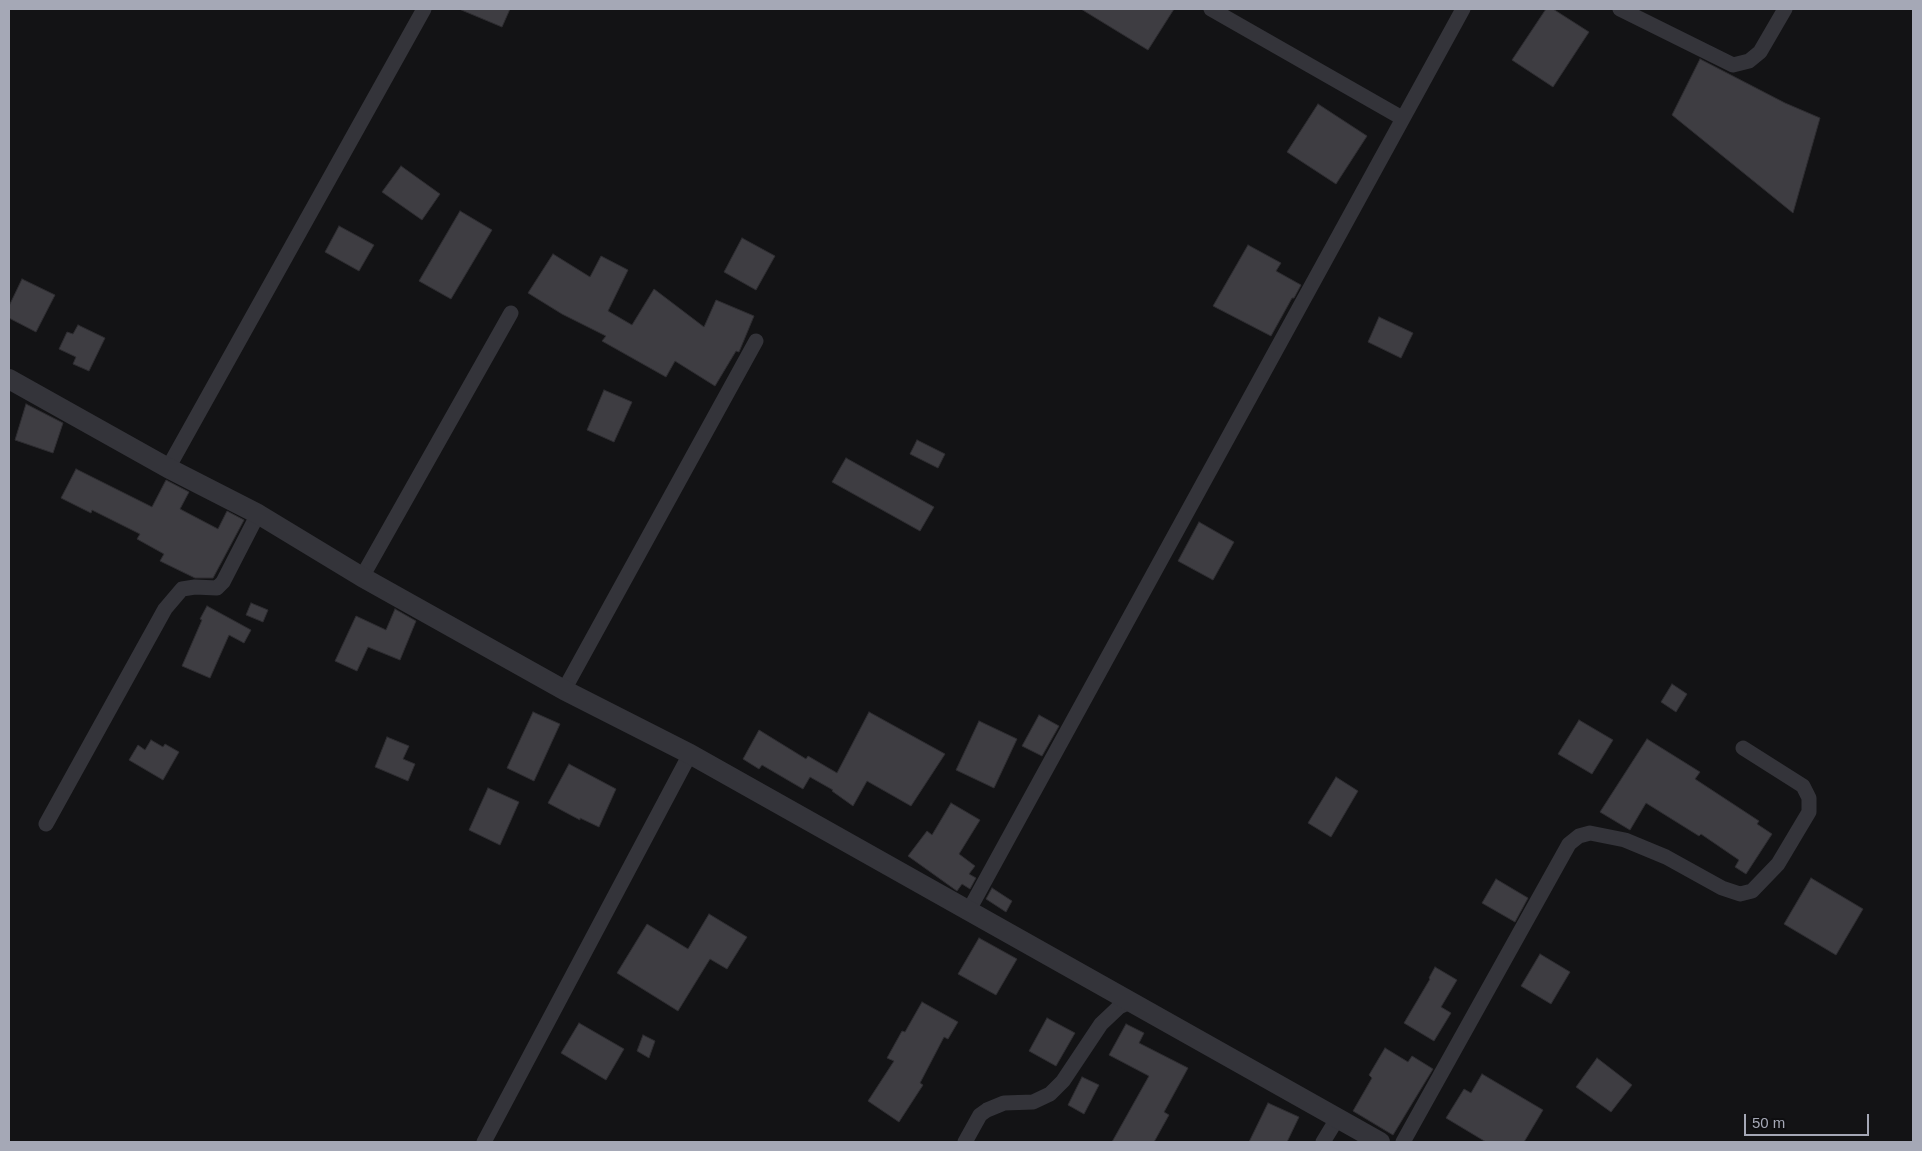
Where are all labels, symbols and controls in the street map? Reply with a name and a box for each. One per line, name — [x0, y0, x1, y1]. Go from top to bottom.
scale bar — [1747, 1104, 1872, 1136]
text: 50 m — [1752, 1114, 1785, 1131]

